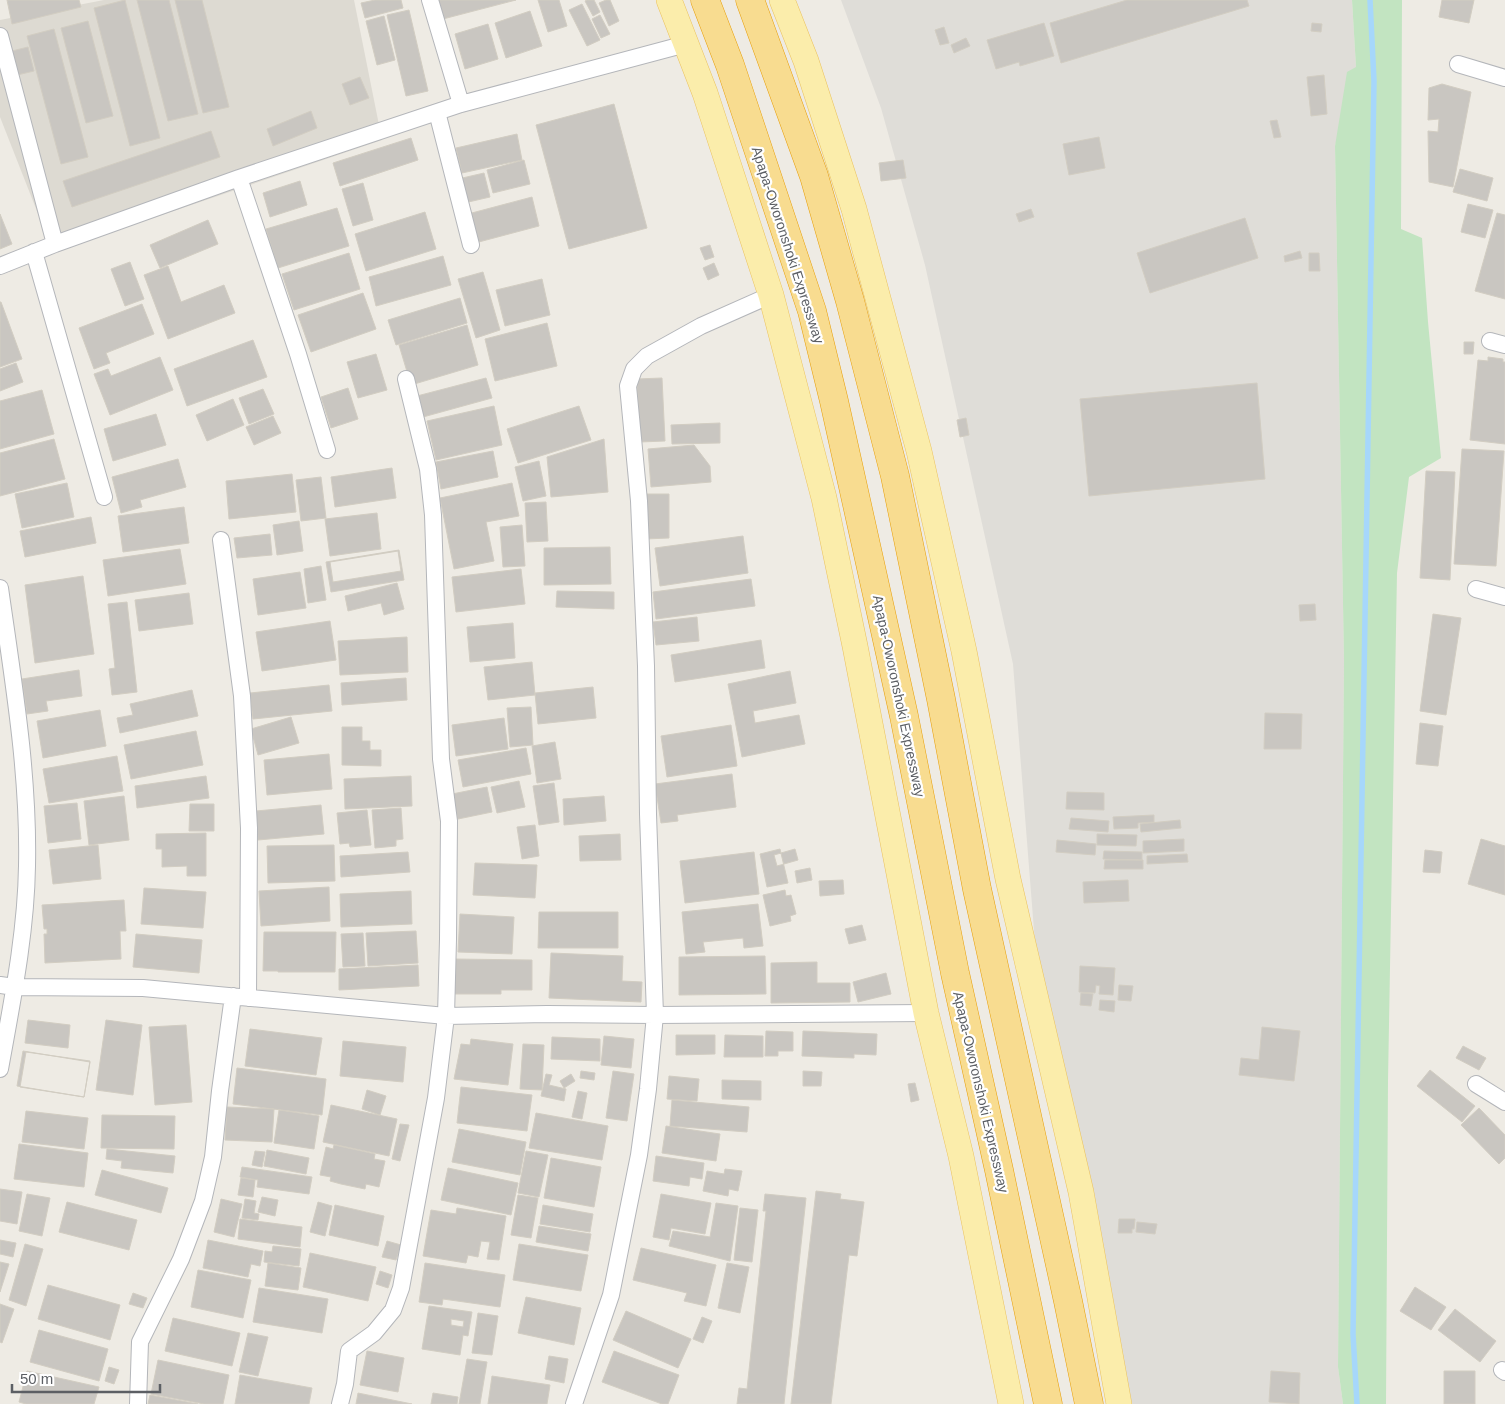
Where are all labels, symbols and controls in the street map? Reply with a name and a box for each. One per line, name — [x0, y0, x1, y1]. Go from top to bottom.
street label: Apapa-Oworonshoki Expressway — [749, 144, 827, 346]
street label: Apapa-Oworonshoki Expressway — [870, 593, 928, 799]
street label: Apapa-Oworonshoki Expressway — [950, 990, 1012, 1194]
scale bar — [12, 1362, 160, 1394]
text: 50 m — [20, 1370, 53, 1387]

